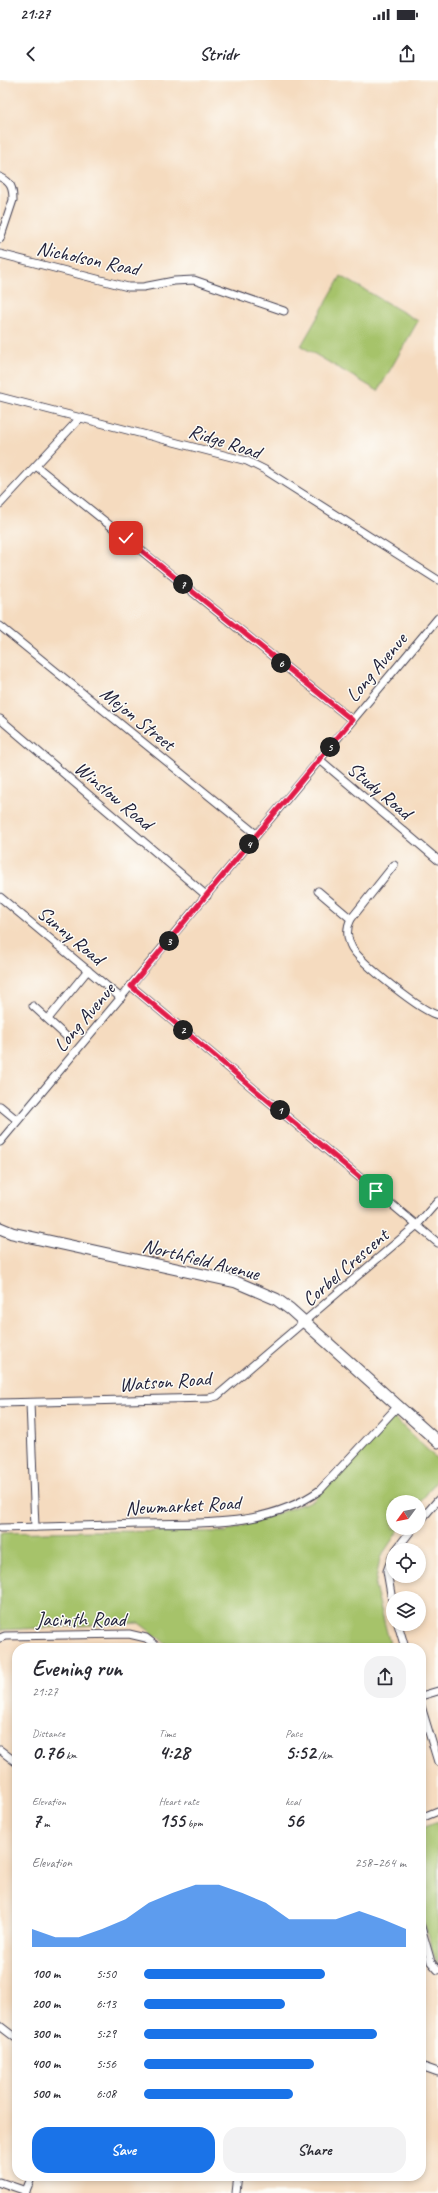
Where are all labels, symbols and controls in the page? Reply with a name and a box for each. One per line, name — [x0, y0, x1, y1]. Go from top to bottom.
text: 21:27 — [20, 5, 50, 24]
icon: back — [20, 43, 42, 65]
text: Stridr — [200, 43, 238, 65]
icon: share — [396, 43, 418, 65]
street label: Nicholson Road — [34, 235, 144, 282]
street label: Ridge Road — [186, 418, 267, 466]
pin — [109, 521, 143, 555]
icon: check — [115, 527, 137, 549]
pin: 7 — [173, 574, 193, 594]
text: 7 — [181, 577, 185, 591]
street label: Long Avenue — [340, 627, 413, 707]
pin: 6 — [271, 653, 291, 673]
text: 6 — [278, 656, 284, 670]
street label: Mejon Street — [95, 681, 182, 758]
pin: 5 — [320, 737, 340, 757]
text: 5 — [328, 740, 332, 754]
street label: Winslow Road — [69, 755, 160, 837]
street label: Study Road — [342, 756, 420, 827]
pin: 4 — [239, 834, 259, 854]
text: 4 — [247, 837, 251, 851]
street label: Sunny Road — [32, 900, 112, 973]
pin: 3 — [159, 931, 179, 951]
text: 3 — [167, 934, 171, 948]
street label: Long Avenue — [48, 977, 121, 1057]
pin: 2 — [173, 1020, 193, 1040]
text: 2 — [181, 1023, 185, 1037]
pin: 1 — [270, 1100, 290, 1120]
text: 1 — [278, 1103, 282, 1117]
pin — [359, 1174, 393, 1208]
icon: arrive — [365, 1180, 387, 1202]
street label: Corbel Crescent — [297, 1221, 396, 1312]
street label: Northfield Avenue — [140, 1233, 263, 1286]
street label: Watson Road — [118, 1366, 215, 1397]
street label: Newmarket Road — [125, 1490, 244, 1521]
north arrow — [386, 1495, 426, 1535]
map controls — [386, 1495, 426, 1631]
button: locate — [386, 1543, 426, 1583]
button: layers — [386, 1591, 426, 1631]
street label: Jacinth Road — [35, 1607, 129, 1632]
text: Evening run — [32, 1655, 122, 1683]
button: share — [364, 1656, 406, 1698]
text: 21:27 — [32, 1684, 58, 1700]
text: Distance — [32, 1726, 65, 1740]
text: Time — [159, 1726, 176, 1740]
text: Pace — [285, 1726, 302, 1740]
text: 0.76 — [32, 1740, 63, 1765]
text: 4:28 — [159, 1740, 190, 1765]
text: 5:52 — [285, 1740, 316, 1765]
text: km — [63, 1748, 77, 1762]
text: /km — [316, 1748, 333, 1762]
text: Elevation — [32, 1794, 66, 1808]
text: Heart rate — [159, 1794, 199, 1808]
text: kcal — [285, 1794, 300, 1808]
text: 7 — [32, 1808, 41, 1833]
text: 155 — [159, 1808, 185, 1833]
text: 56 — [285, 1808, 303, 1833]
text: m — [41, 1816, 50, 1830]
text: bpm — [185, 1816, 203, 1830]
text: Elevation — [32, 1855, 72, 1871]
text: 258–264 m — [355, 1855, 406, 1871]
text: 100 m — [32, 1966, 60, 1982]
text: 5:50 — [96, 1966, 116, 1982]
text: 200 m — [32, 1996, 60, 2012]
text: 6:13 — [96, 1996, 116, 2012]
text: 300 m — [32, 2026, 60, 2042]
text: 5:29 — [96, 2026, 116, 2042]
text: 400 m — [32, 2056, 60, 2072]
text: 5:56 — [96, 2056, 116, 2072]
text: 500 m — [32, 2086, 60, 2102]
text: 6:08 — [96, 2086, 116, 2102]
button: Save — [32, 2127, 215, 2173]
button: Share — [223, 2127, 406, 2173]

